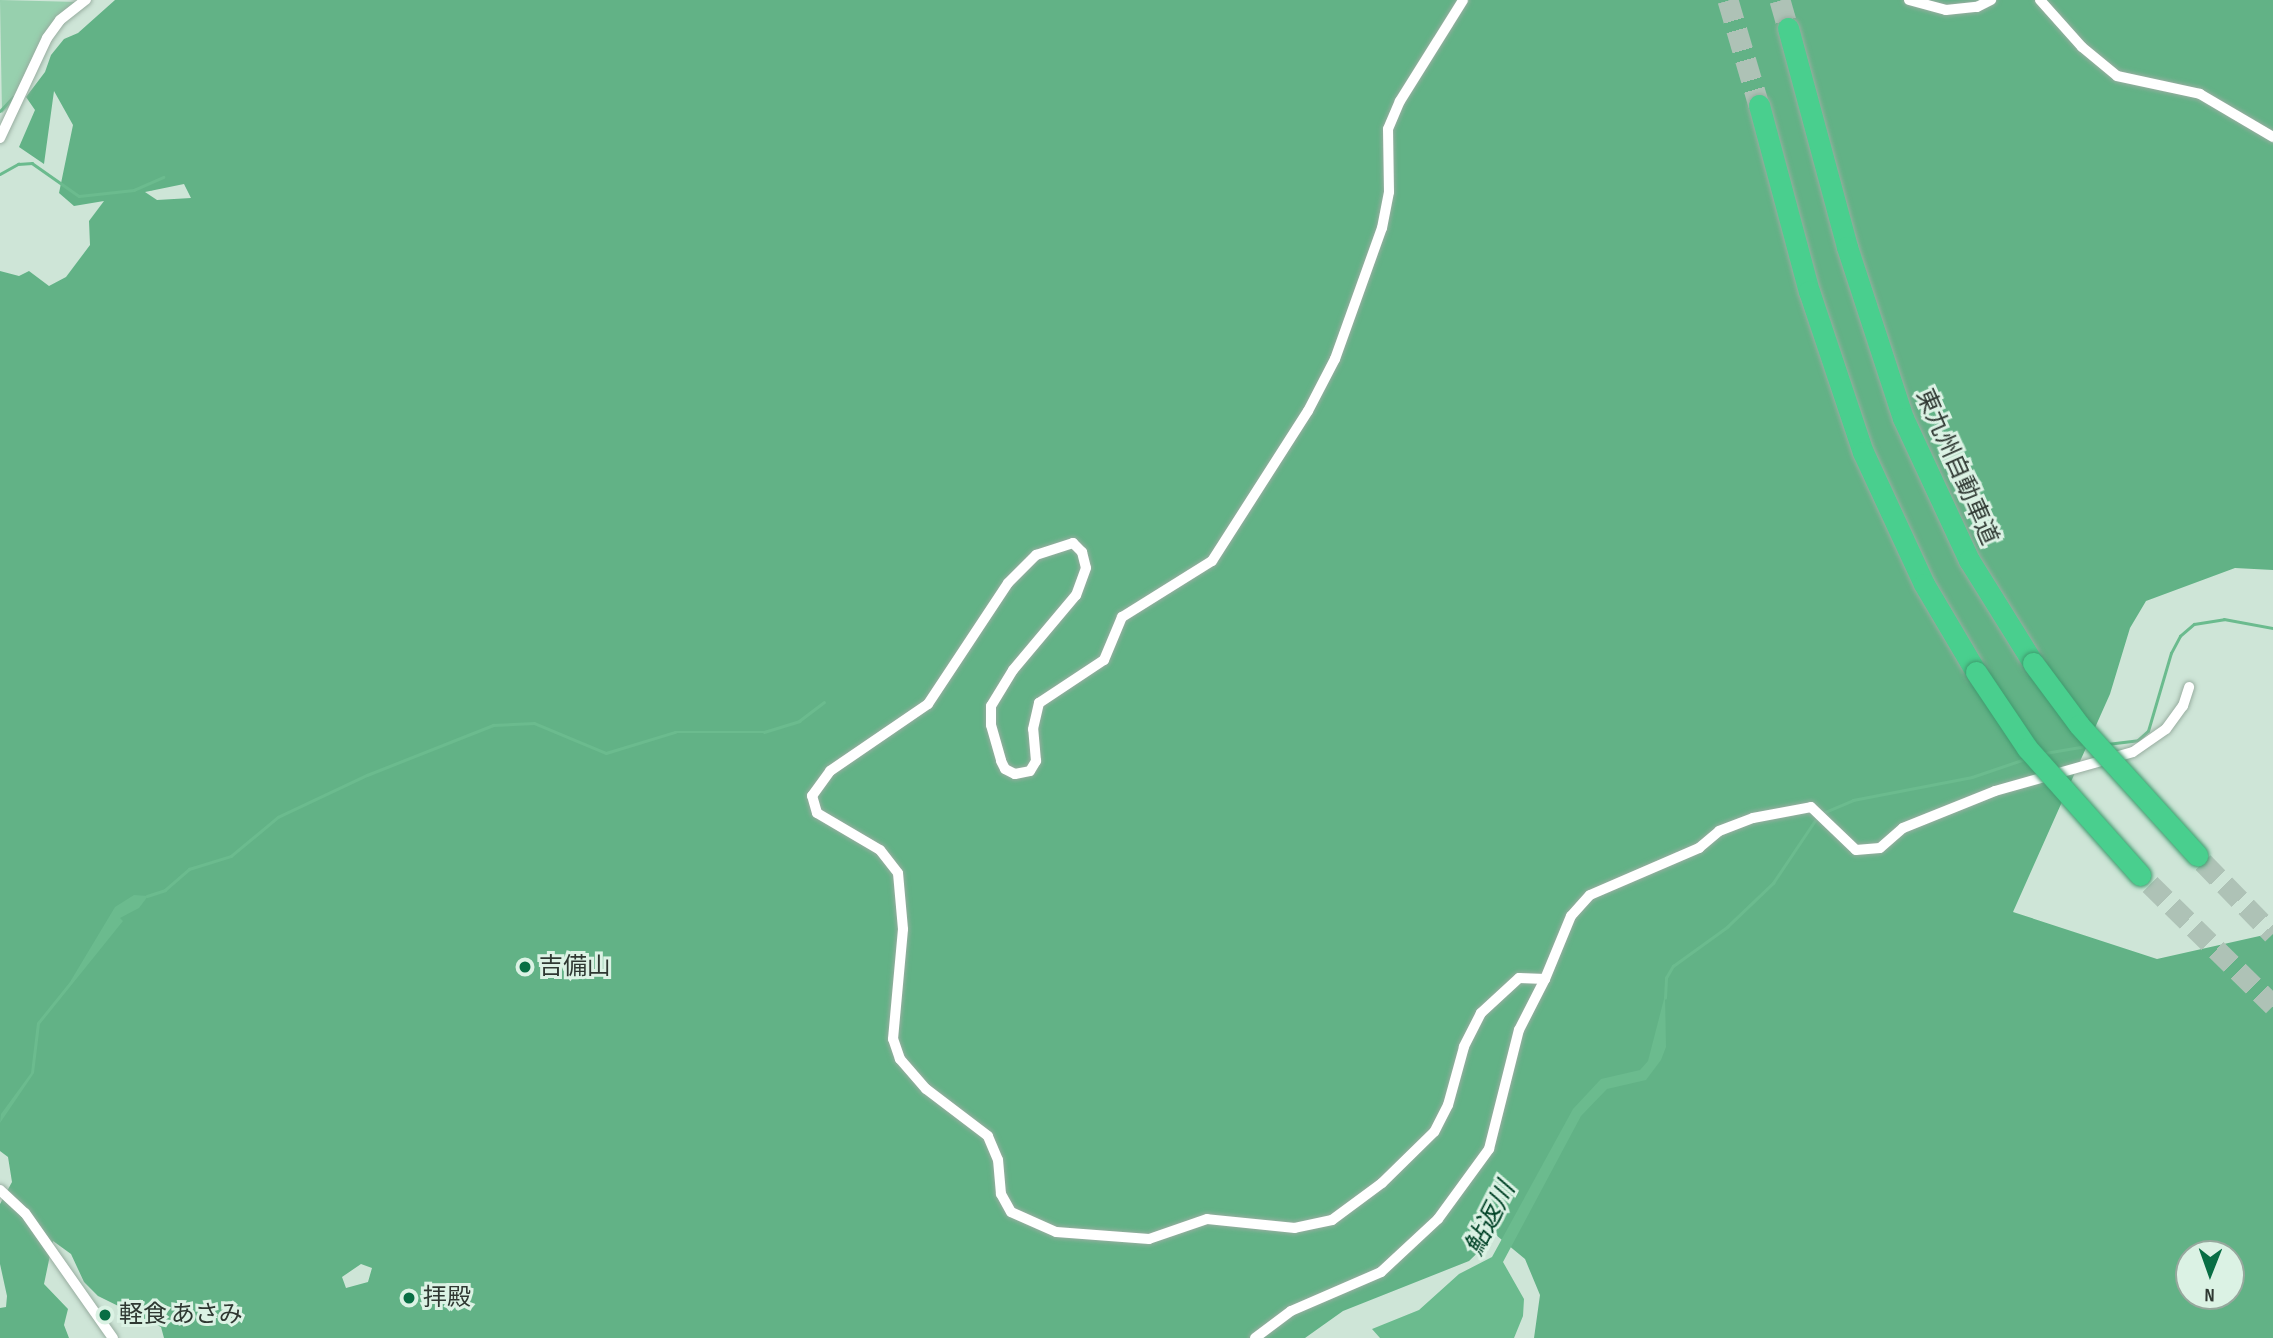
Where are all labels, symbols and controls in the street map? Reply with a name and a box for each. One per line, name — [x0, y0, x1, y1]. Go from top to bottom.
street label: 東九州自動車道 — [1910, 384, 2004, 550]
place label: 吉備山 — [539, 953, 611, 981]
marker: 吉備山 — [517, 959, 533, 975]
water label: 鮎返川 — [1459, 1177, 1523, 1261]
north arrow — [2175, 1240, 2245, 1310]
text: N — [2204, 1283, 2215, 1306]
place label: 拝殿 — [423, 1284, 471, 1312]
marker: 拝殿 — [401, 1290, 417, 1306]
place label: 軽食 あさみ — [119, 1301, 243, 1329]
marker: 軽食 あさみ — [97, 1307, 113, 1323]

